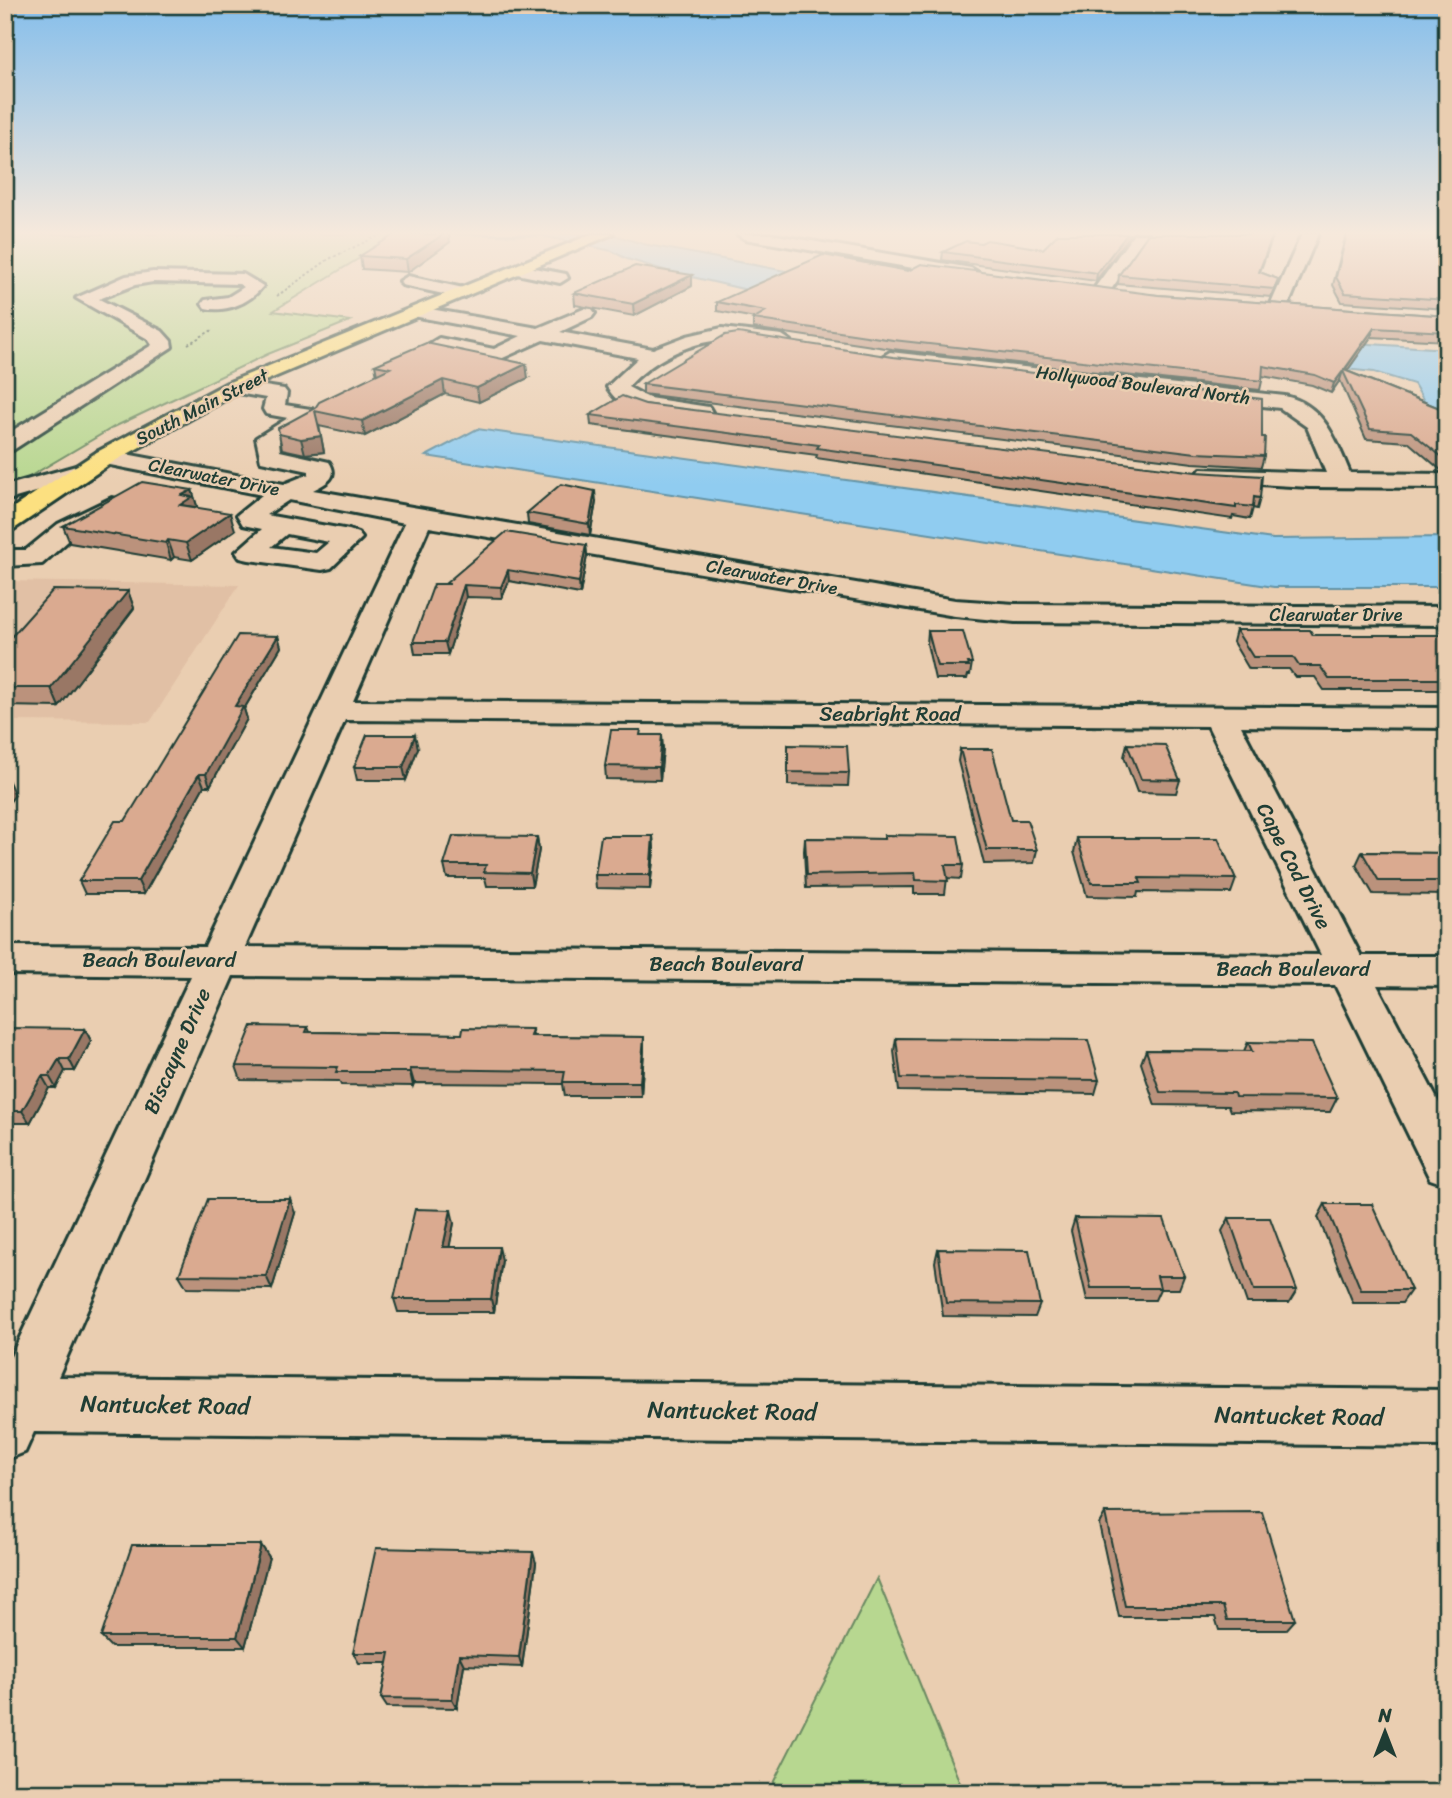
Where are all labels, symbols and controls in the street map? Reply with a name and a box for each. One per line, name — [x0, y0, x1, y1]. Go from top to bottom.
street label: Hollywood Boulevard North — [1034, 356, 1252, 414]
street label: South Main Street — [130, 359, 275, 454]
street label: Clearwater Drive — [146, 449, 283, 505]
street label: Clearwater Drive — [704, 550, 841, 604]
street label: Clearwater Drive — [1270, 599, 1403, 631]
street label: Seabright Road — [819, 695, 963, 733]
street label: Cape Cod Drive — [1246, 796, 1342, 937]
street label: Beach Boulevard — [82, 941, 238, 979]
street label: Beach Boulevard — [649, 945, 805, 983]
street label: Beach Boulevard — [1216, 950, 1372, 988]
street label: Biscayne Drive — [132, 981, 222, 1120]
street label: Nantucket Road — [80, 1383, 251, 1427]
street label: Nantucket Road — [647, 1389, 818, 1433]
street label: Nantucket Road — [1214, 1394, 1385, 1438]
north arrow — [1350, 1696, 1420, 1766]
text: N — [1377, 1699, 1392, 1732]

